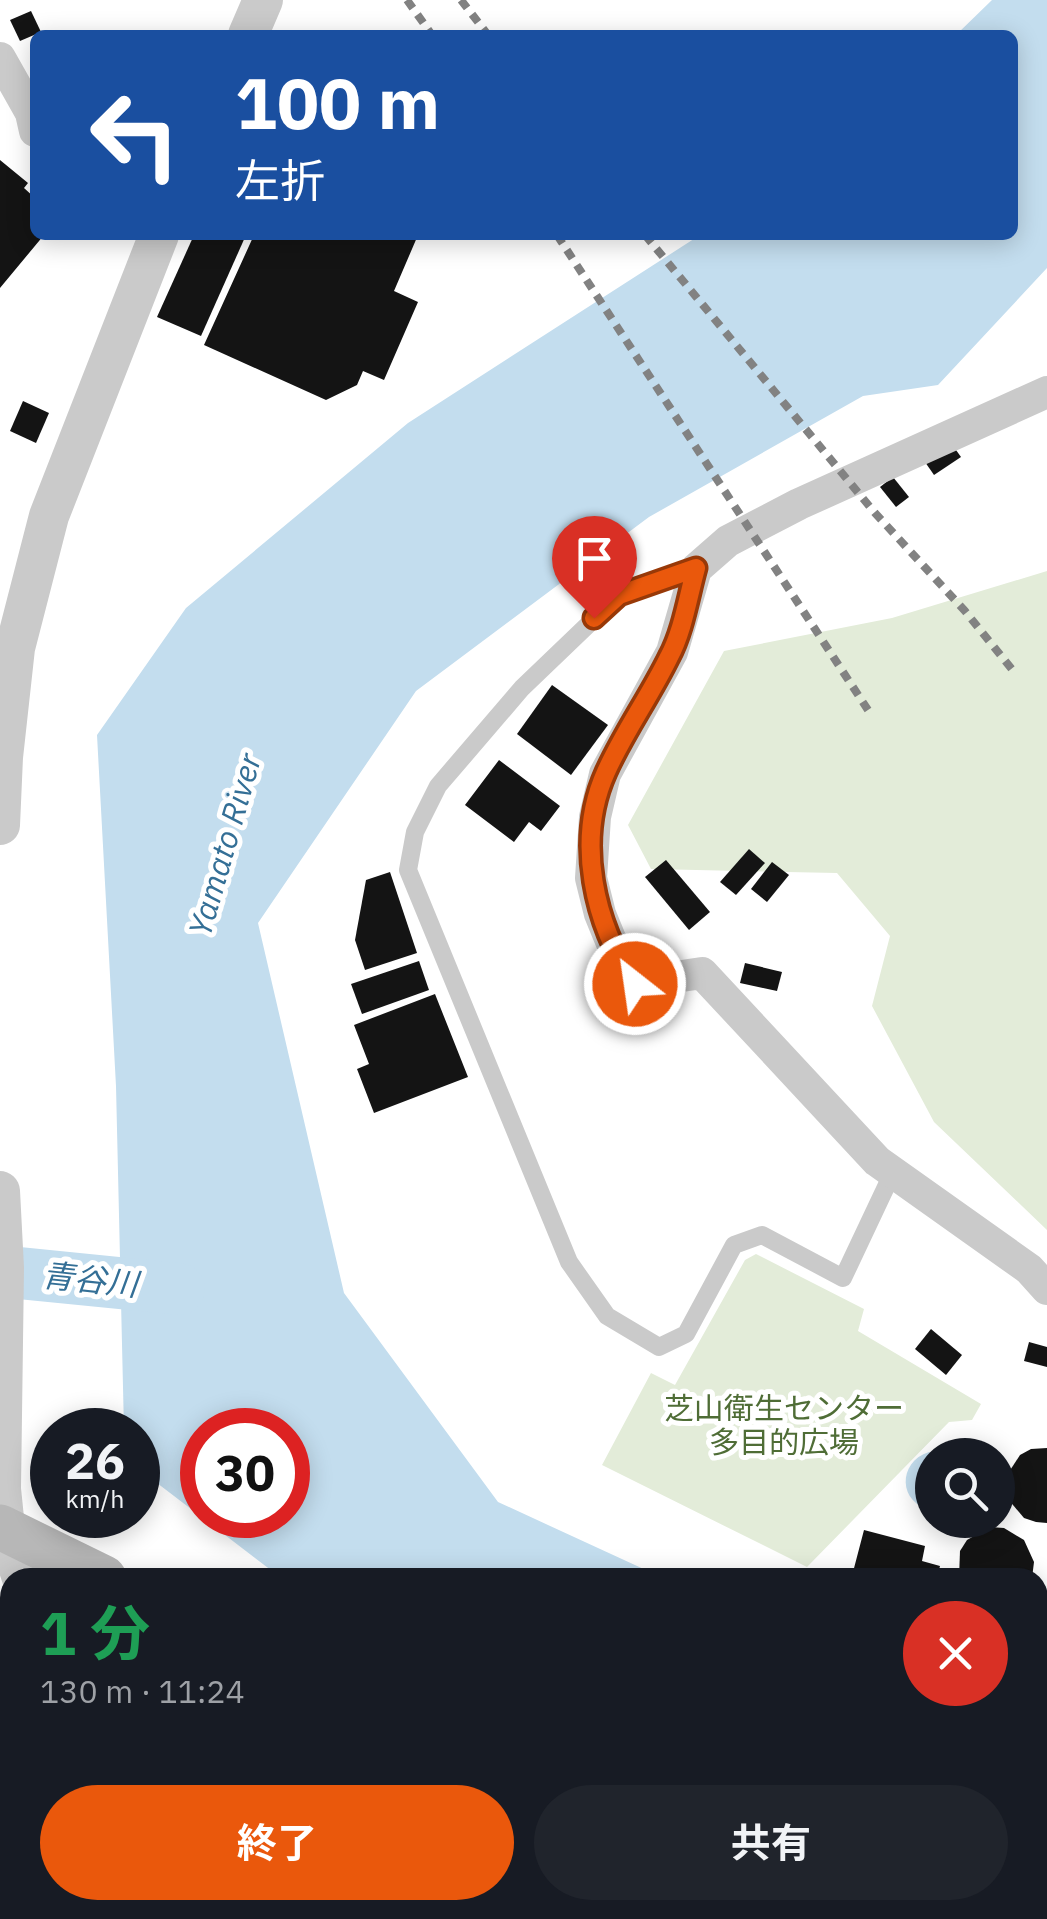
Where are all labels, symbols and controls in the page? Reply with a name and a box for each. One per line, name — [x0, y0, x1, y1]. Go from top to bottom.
text: 100 m — [235, 57, 440, 148]
icon: left — [70, 70, 200, 200]
text: 左折 — [235, 151, 325, 209]
pin — [552, 516, 637, 619]
icon: arrive — [567, 531, 622, 586]
water label: Yamato River — [178, 747, 271, 941]
position arrow — [583, 932, 687, 1036]
water label: 青谷川 — [40, 1253, 143, 1305]
park label: 芝山衛生センター 多目的広場 — [664, 1388, 904, 1461]
speed limit sign: 30 — [180, 1408, 310, 1538]
text: 26 — [65, 1428, 125, 1493]
map controls — [915, 1438, 1015, 1538]
button: search — [915, 1438, 1015, 1538]
text: km/h — [66, 1482, 124, 1515]
text: 1 分 — [40, 1593, 150, 1672]
button: close — [903, 1601, 1008, 1706]
text: 130 m · 11:24 — [40, 1670, 245, 1712]
button: 終了 — [40, 1785, 514, 1900]
button: 共有 — [534, 1785, 1008, 1900]

